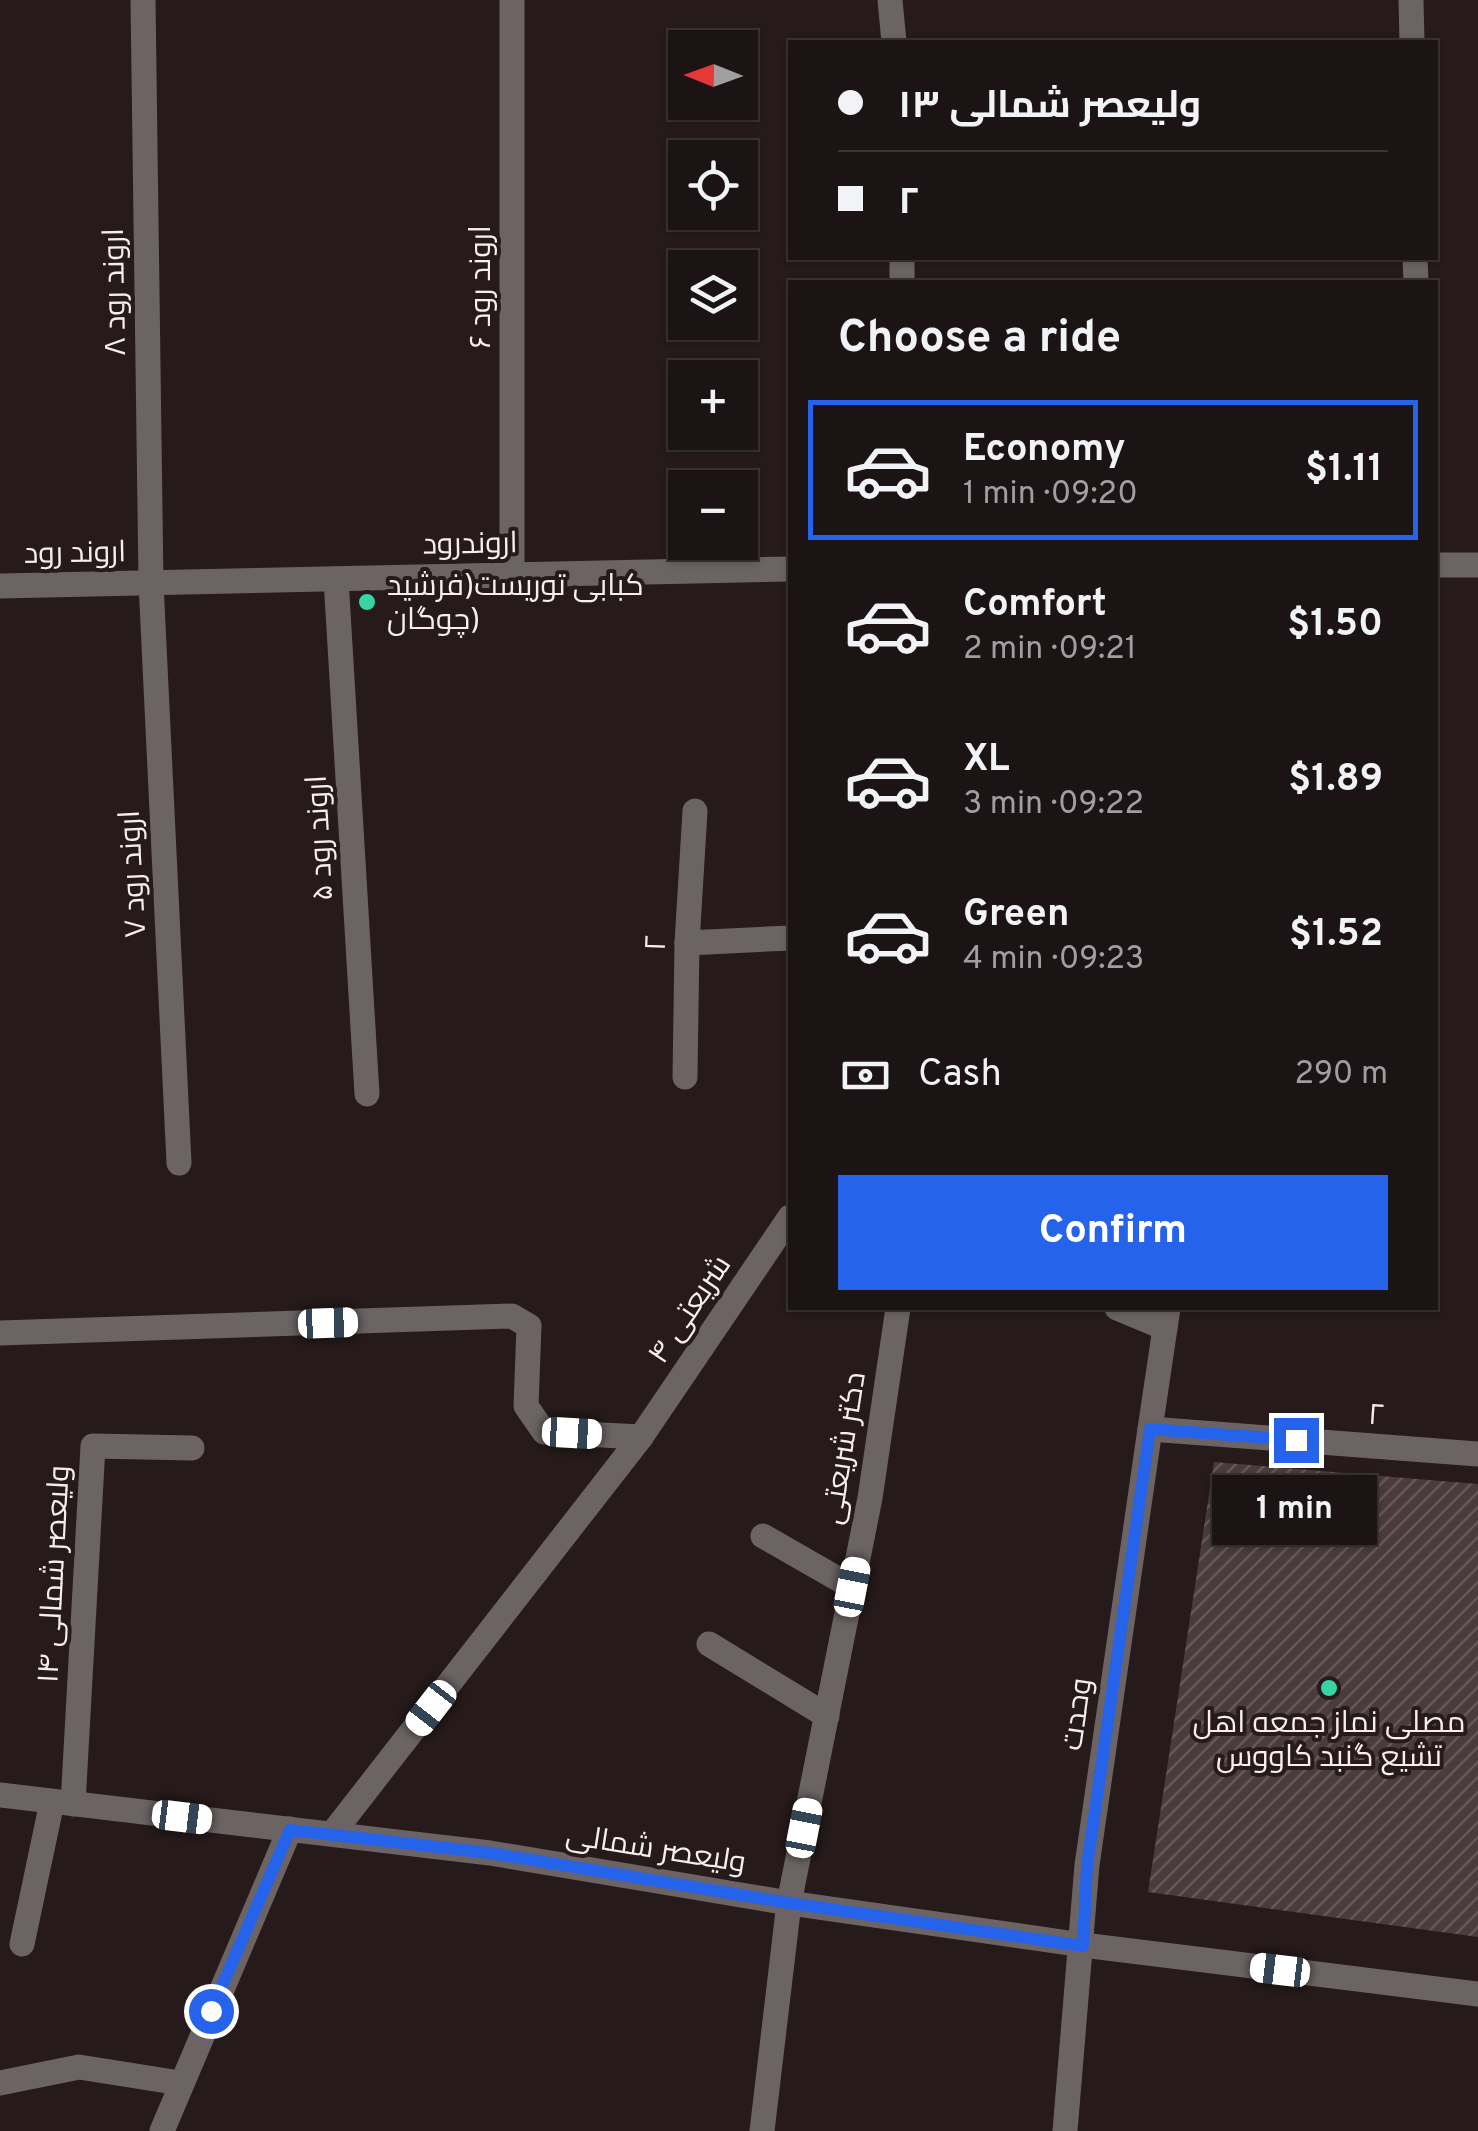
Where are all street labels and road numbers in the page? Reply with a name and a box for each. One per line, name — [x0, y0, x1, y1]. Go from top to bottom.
street label: اروند رود ۶ — [464, 225, 501, 349]
street label: اروند رود ۸ — [97, 228, 136, 356]
street label: اروندرود — [422, 526, 518, 565]
street label: اروند رود — [24, 535, 126, 574]
street label: اروند رود ۵ — [300, 774, 343, 902]
street label: اروند رود ۷ — [113, 809, 156, 939]
street label: ۲ — [639, 935, 676, 952]
street label: شریعتی ۴ — [641, 1249, 741, 1372]
street label: دکتر شریعتی — [815, 1370, 876, 1527]
street label: ۲ — [1367, 1397, 1385, 1436]
street label: ولیعصر شمالی ۱۴ — [31, 1464, 80, 1684]
street label: وحدت — [1055, 1676, 1102, 1753]
street label: ولیعصر شمالی — [563, 1818, 748, 1883]

